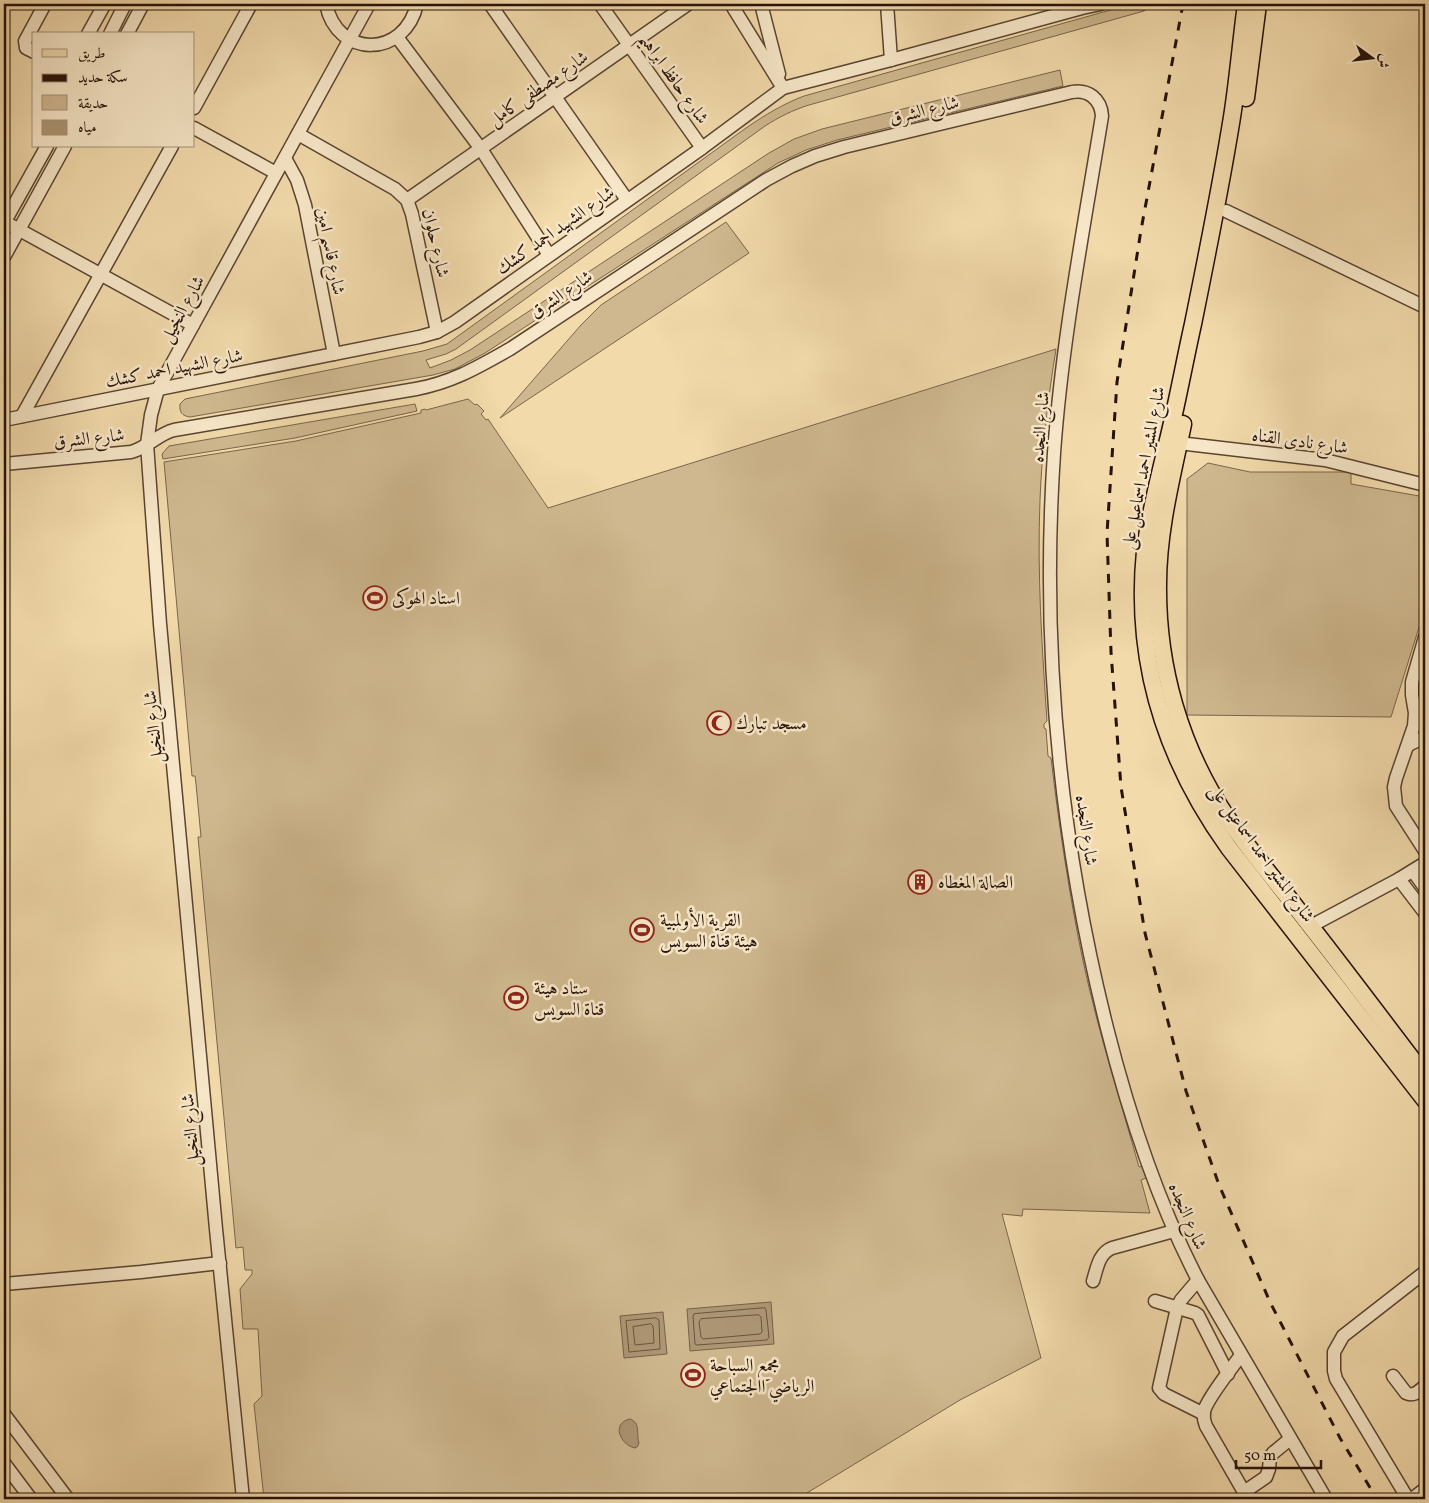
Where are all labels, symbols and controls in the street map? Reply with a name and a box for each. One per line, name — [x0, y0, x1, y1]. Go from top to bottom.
street label: شارع حافظ ابراهيم — [629, 28, 714, 132]
legend — [32, 32, 195, 148]
north arrow — [1346, 32, 1396, 82]
text: طريق — [78, 44, 105, 65]
street label: شارع مصطفى كامل — [484, 45, 595, 134]
text: ش — [1372, 52, 1394, 70]
text: سكة حديد — [78, 68, 127, 89]
street label: شارع الشرق — [887, 91, 962, 133]
text: حديقة — [78, 94, 108, 115]
text: مياه — [78, 118, 96, 139]
street label: شارع الشهيد احمد كشك — [492, 181, 621, 282]
street label: شارع قاسم امين — [305, 205, 350, 298]
street label: شارع حلوان — [413, 206, 455, 281]
street label: شارع الشرق — [525, 265, 599, 326]
street label: شارع النخيل — [155, 272, 213, 348]
street label: شارع الشهيد احمد كشك — [103, 344, 245, 396]
street label: شارع المشير احمد اسماعيل على — [1116, 385, 1174, 552]
street label: شارع النجده — [1026, 391, 1058, 464]
street label: شارع الشرق — [53, 423, 126, 457]
street label: شارع نادى القناه — [1250, 423, 1349, 463]
sports icon: استاد الهوكى — [362, 585, 388, 611]
place label: استاد الهوكى — [392, 586, 460, 612]
street label: شارع النخيل — [138, 689, 172, 765]
mosque icon: مسجد تبارك — [706, 710, 732, 736]
place label: مسجد تبارك — [736, 712, 807, 737]
street label: شارع المشير احمد اسماعيل على — [1201, 779, 1320, 929]
street label: شارع النجده — [1067, 793, 1103, 867]
building icon: الصالة المغطاه — [907, 869, 933, 895]
place label: الصالة المغطاه — [938, 871, 1013, 896]
place label: القرية الأولمبية هيئة قناة السويس — [660, 907, 758, 955]
sports icon: القرية الأولمبية هيئة قناة السويس — [629, 917, 655, 943]
place label: ستاد هيئة قناة السويس — [534, 977, 604, 1023]
sports icon: ستاد هيئة قناة السويس — [503, 985, 529, 1011]
street label: شارع النخيل — [176, 1092, 208, 1167]
street label: شارع النجده — [1160, 1179, 1212, 1255]
place label: مجمع السباحة الرياضي االجتماعي — [710, 1354, 815, 1403]
sports icon: مجمع السباحة الرياضي االجتماعي — [680, 1362, 706, 1388]
scale bar — [1236, 1438, 1322, 1470]
text: 50 m — [1244, 1446, 1276, 1467]

